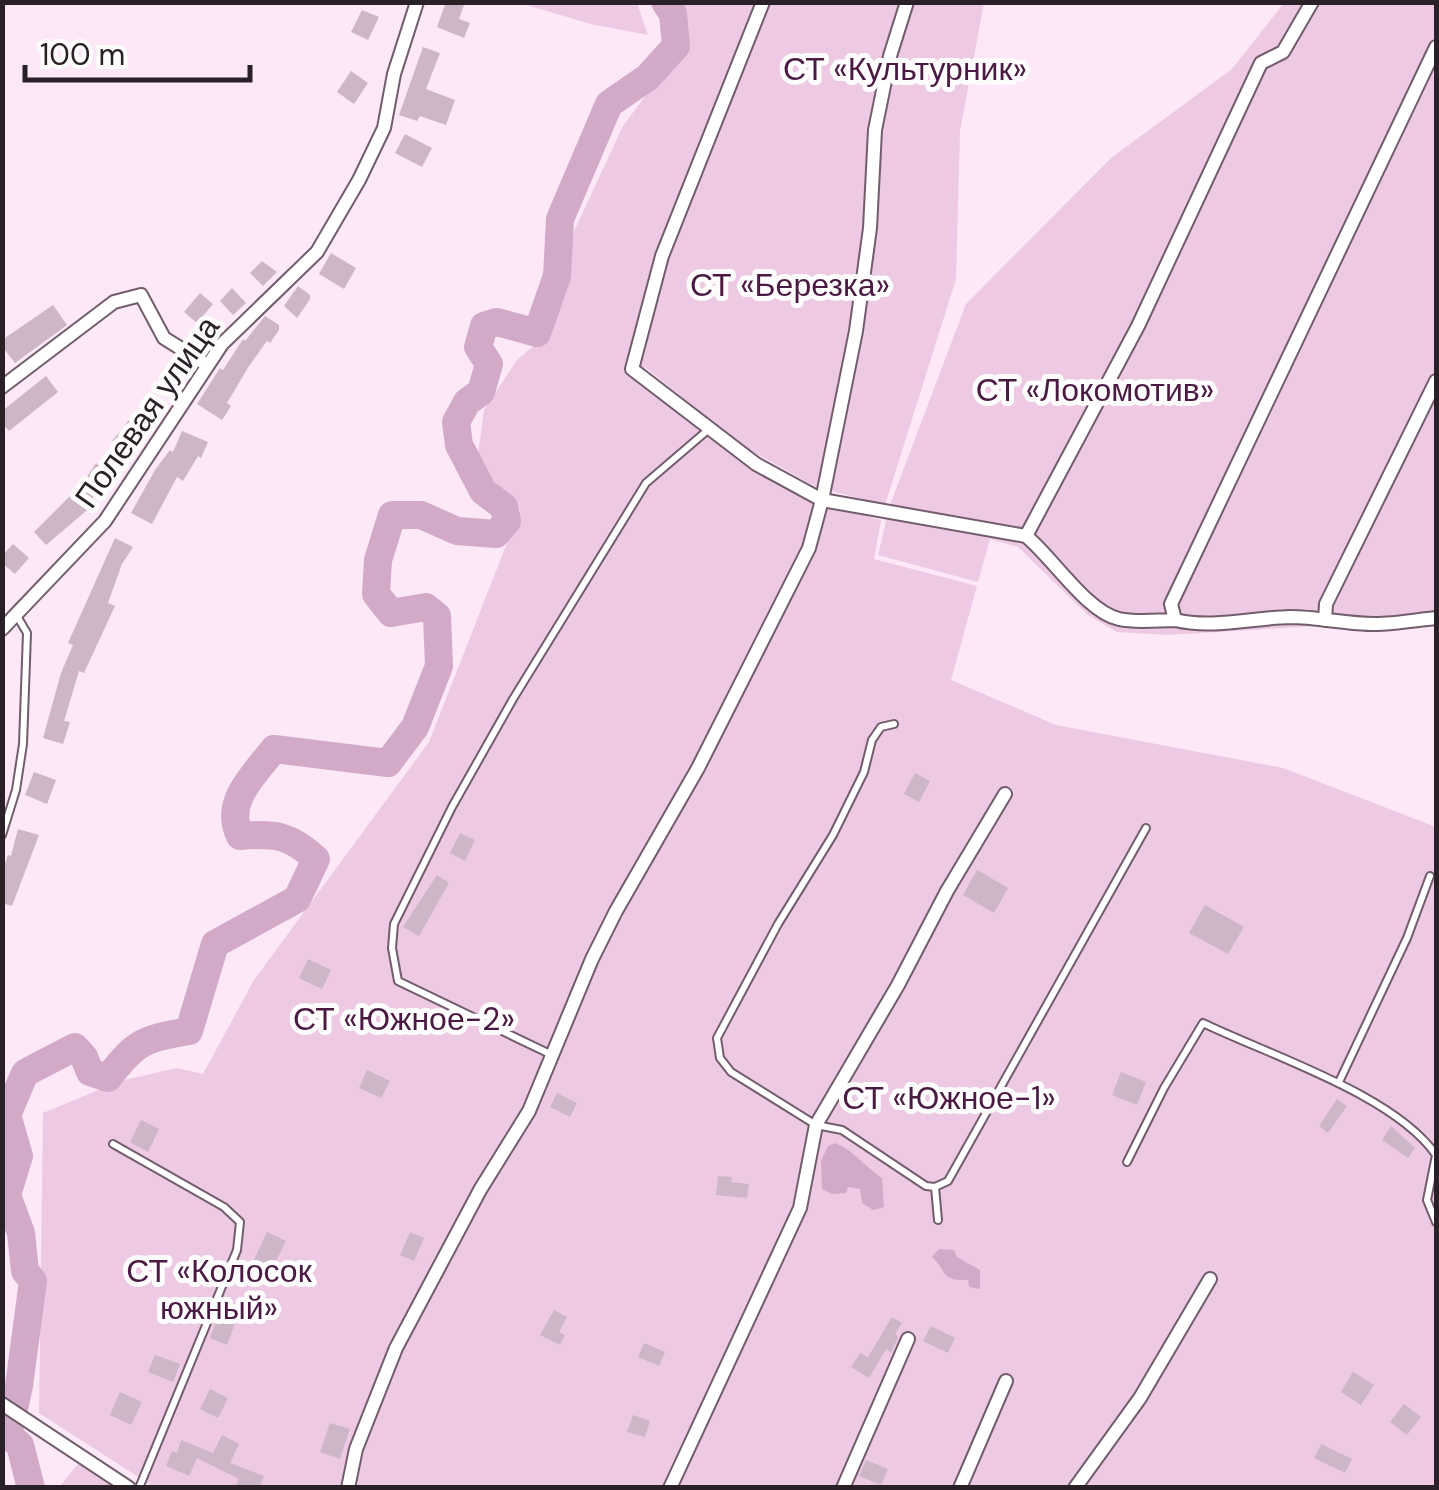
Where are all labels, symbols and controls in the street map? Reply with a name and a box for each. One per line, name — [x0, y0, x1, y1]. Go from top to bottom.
scale bar — [25, 20, 250, 82]
text: 100 m — [40, 35, 125, 74]
park label: СТ «Культурник» — [783, 48, 1027, 90]
park label: СТ «Березка» — [690, 264, 890, 306]
street label: Полевая улица — [65, 308, 229, 516]
park label: СТ «Локомотив» — [976, 369, 1214, 411]
park label: СТ «Южное-2» — [293, 998, 515, 1040]
park label: СТ «Южное-1» — [842, 1077, 1056, 1119]
park label: СТ «Колосок южный» — [126, 1250, 313, 1329]

